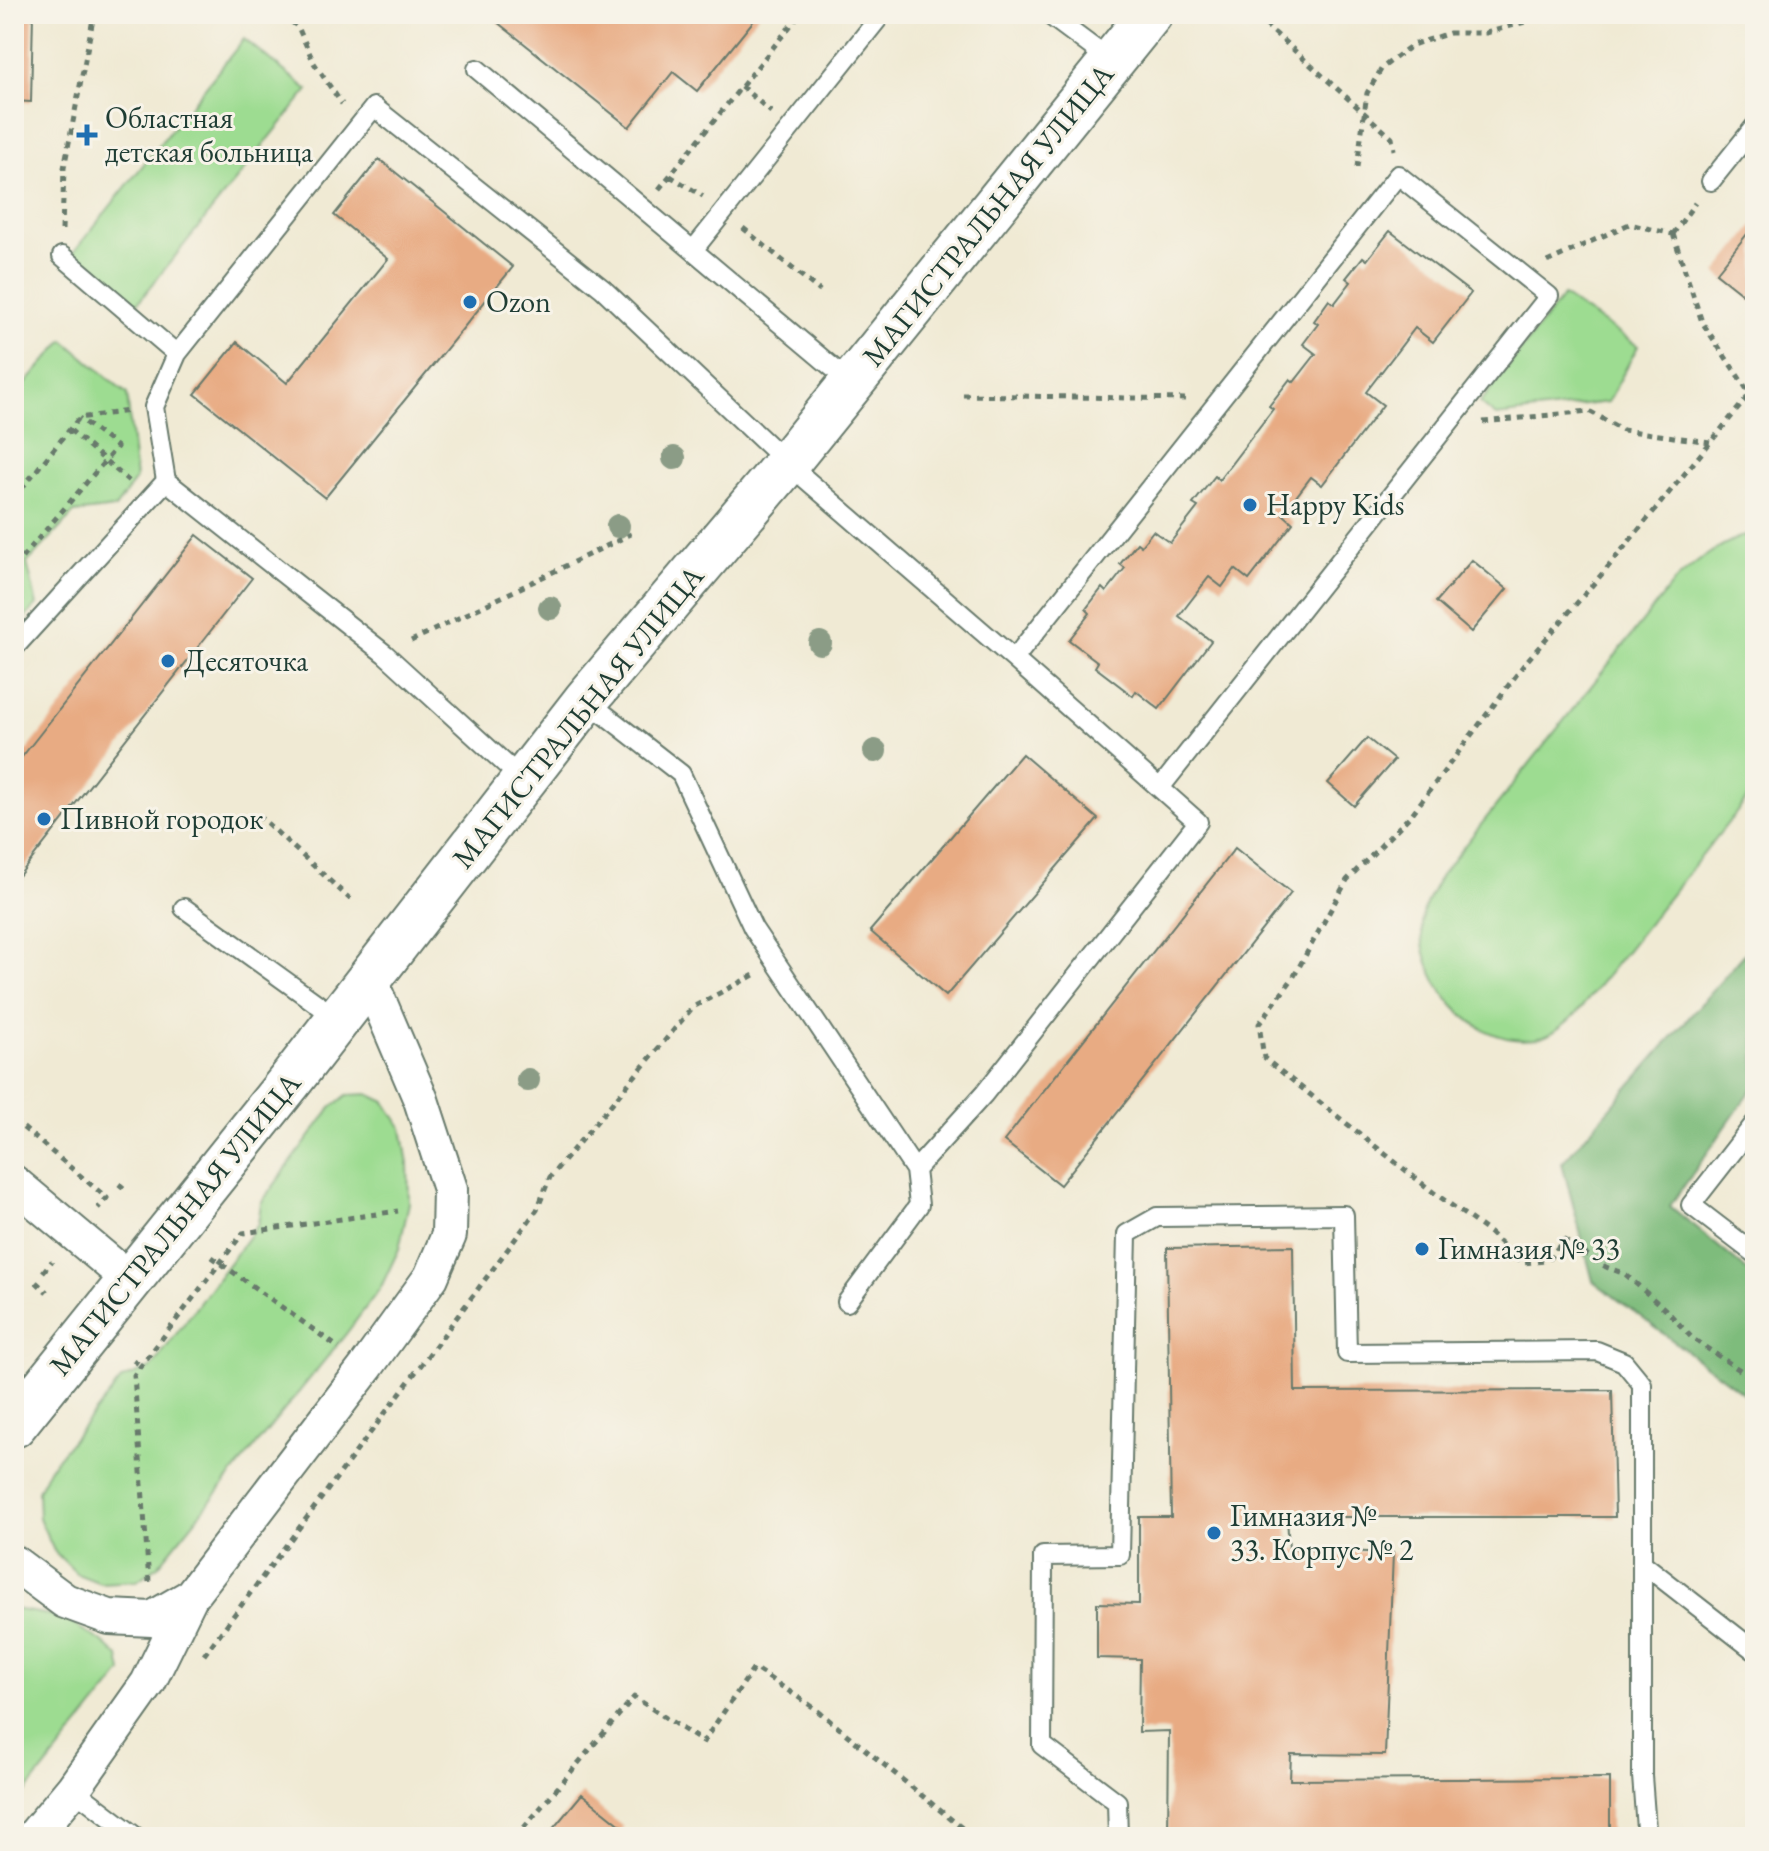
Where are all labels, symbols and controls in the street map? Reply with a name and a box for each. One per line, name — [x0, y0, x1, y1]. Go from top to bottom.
street label: МАГИСТРАЛЬНАЯ УЛИЦА — [853, 55, 1122, 374]
place label: Областная детская больница — [105, 98, 313, 171]
marker: Областная детская больница — [76, 124, 98, 146]
place label: Ozon — [486, 282, 551, 321]
marker: Ozon — [461, 293, 479, 311]
place label: Happy Kids — [1266, 485, 1404, 524]
marker: Happy Kids — [1241, 496, 1259, 514]
street label: МАГИСТРАЛЬНАЯ УЛИЦА — [443, 557, 712, 876]
place label: Десяточка — [184, 641, 308, 680]
marker: Десяточка — [159, 652, 177, 670]
place label: Пивной городок — [60, 799, 264, 838]
marker: Пивной городок — [35, 810, 53, 828]
street label: МАГИСТРАЛЬНАЯ УЛИЦА — [40, 1064, 309, 1383]
place label: Гимназия № 33 — [1438, 1229, 1620, 1268]
marker: Гимназия № 33 — [1413, 1240, 1431, 1258]
place label: Гимназия № 33. Корпус № 2 — [1230, 1496, 1414, 1569]
marker: Гимназия № 33. Корпус № 2 — [1205, 1524, 1223, 1542]

